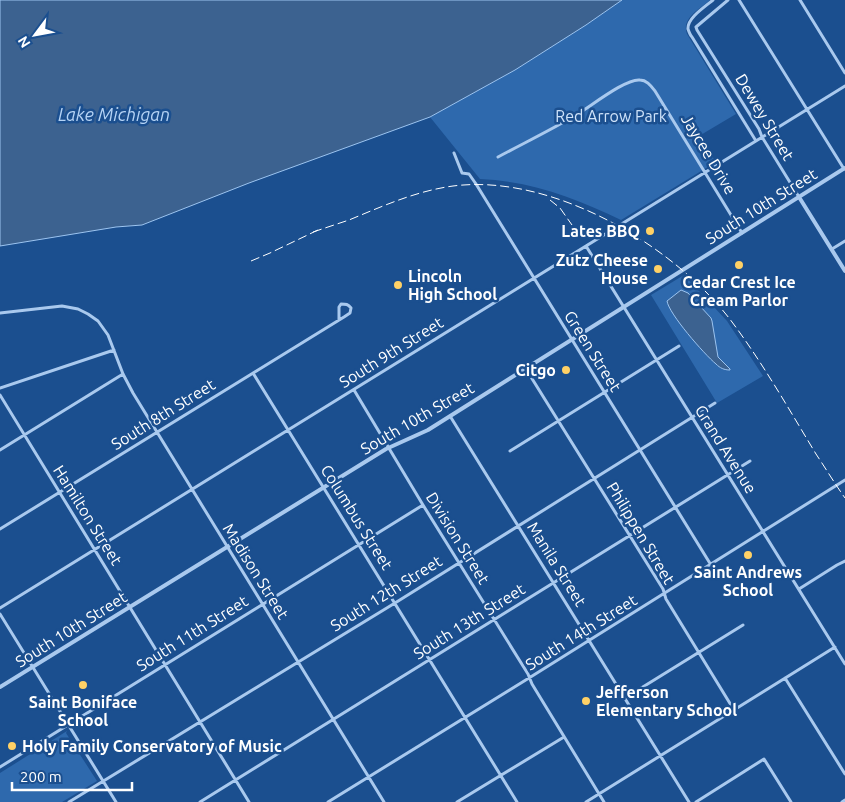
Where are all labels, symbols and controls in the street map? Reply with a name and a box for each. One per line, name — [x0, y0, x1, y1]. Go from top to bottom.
north arrow — [10, 10, 60, 60]
text: N — [14, 33, 34, 51]
street label: Dewey Street — [732, 71, 798, 164]
water label: Lake Michigan — [58, 104, 170, 124]
park label: Red Arrow Park — [555, 107, 667, 125]
street label: Jaycee Drive — [678, 111, 740, 197]
street label: South 10th Street — [702, 164, 821, 247]
place label: Lates BBQ — [561, 222, 640, 240]
marker: Lates BBQ — [644, 225, 656, 237]
place label: Zutz Cheese House — [556, 251, 648, 287]
marker: Cedar Crest Ice Cream Parlor — [733, 259, 745, 271]
marker: Zutz Cheese House — [652, 263, 664, 275]
place label: Lincoln High School — [408, 267, 497, 303]
place label: Cedar Crest Ice Cream Parlor — [682, 273, 796, 309]
marker: Lincoln High School — [392, 279, 404, 291]
street label: Green Street — [561, 307, 625, 395]
street label: South 9th Street — [336, 313, 447, 391]
place label: Citgo — [516, 361, 556, 379]
marker: Citgo — [560, 364, 572, 376]
street label: South 8th Street — [108, 375, 219, 453]
street label: South 10th Street — [357, 378, 477, 458]
street label: Grand Avenue — [692, 401, 760, 497]
street label: Columbus Street — [318, 461, 397, 573]
street label: Hamilton Street — [50, 462, 126, 569]
street label: Philippen Street — [603, 479, 679, 588]
street label: Division Street — [423, 489, 494, 588]
street label: Manila Street — [524, 519, 590, 610]
street label: Madison Street — [219, 520, 293, 623]
marker: Saint Andrews School — [742, 549, 754, 561]
street label: South 12th Street — [327, 551, 446, 634]
place label: Saint Andrews School — [694, 563, 802, 599]
street label: South 13th Street — [410, 579, 529, 662]
street label: South 10th Street — [12, 587, 131, 670]
street label: South 14th Street — [522, 590, 641, 673]
street label: South 11th Street — [133, 591, 252, 674]
marker: Saint Boniface School — [77, 679, 89, 691]
place label: Jefferson Elementary School — [596, 683, 737, 719]
place label: Saint Boniface School — [29, 693, 137, 729]
marker: Jefferson Elementary School — [580, 695, 592, 707]
place label: Holy Family Conservatory of Music — [22, 737, 282, 755]
marker: Holy Family Conservatory of Music — [6, 740, 18, 752]
scale bar — [12, 760, 132, 792]
text: 200 m — [20, 768, 62, 785]

